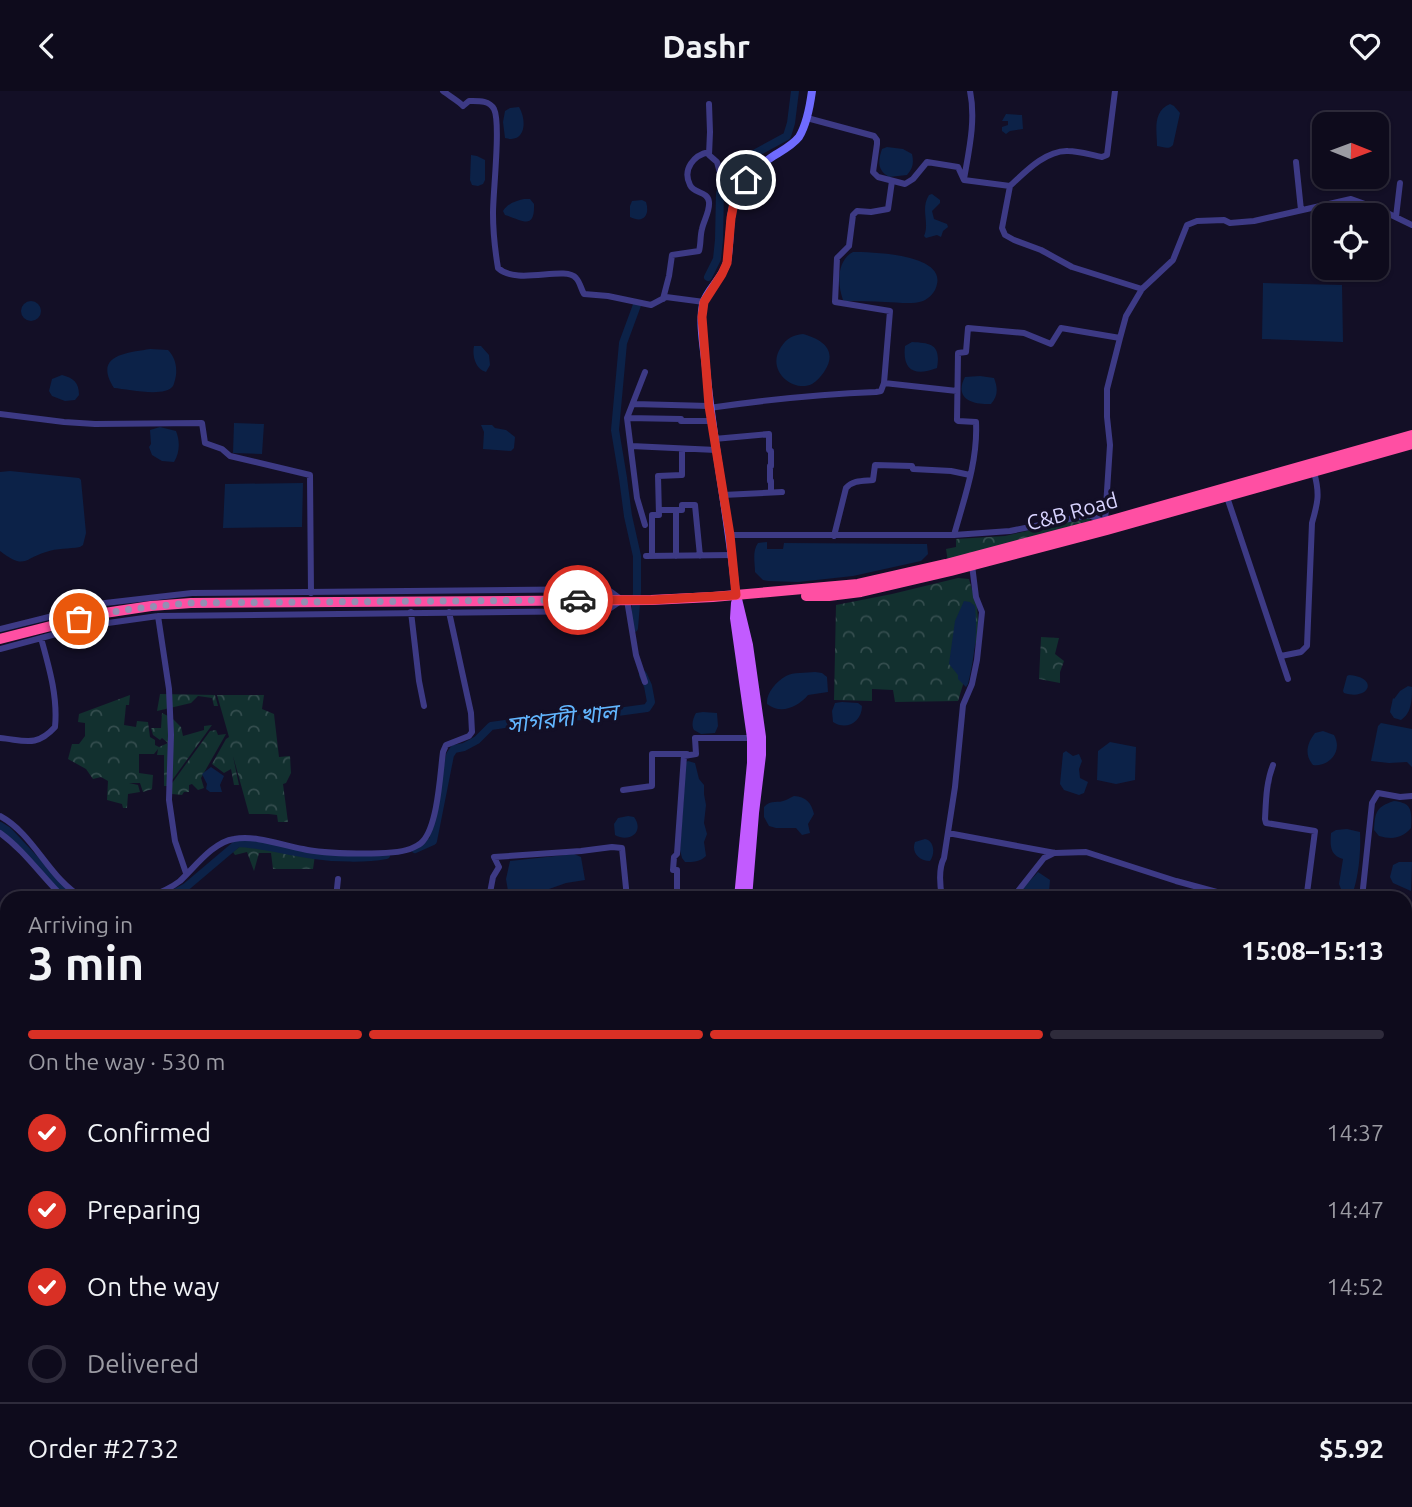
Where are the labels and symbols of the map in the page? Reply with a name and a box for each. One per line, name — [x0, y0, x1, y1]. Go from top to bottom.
north arrow — [1312, 112, 1390, 189]
pin — [716, 150, 776, 210]
street label: C&B Road — [1024, 487, 1120, 535]
courier — [543, 565, 613, 635]
pin — [49, 589, 109, 649]
water label: সাগরদী খাল — [505, 698, 623, 737]

